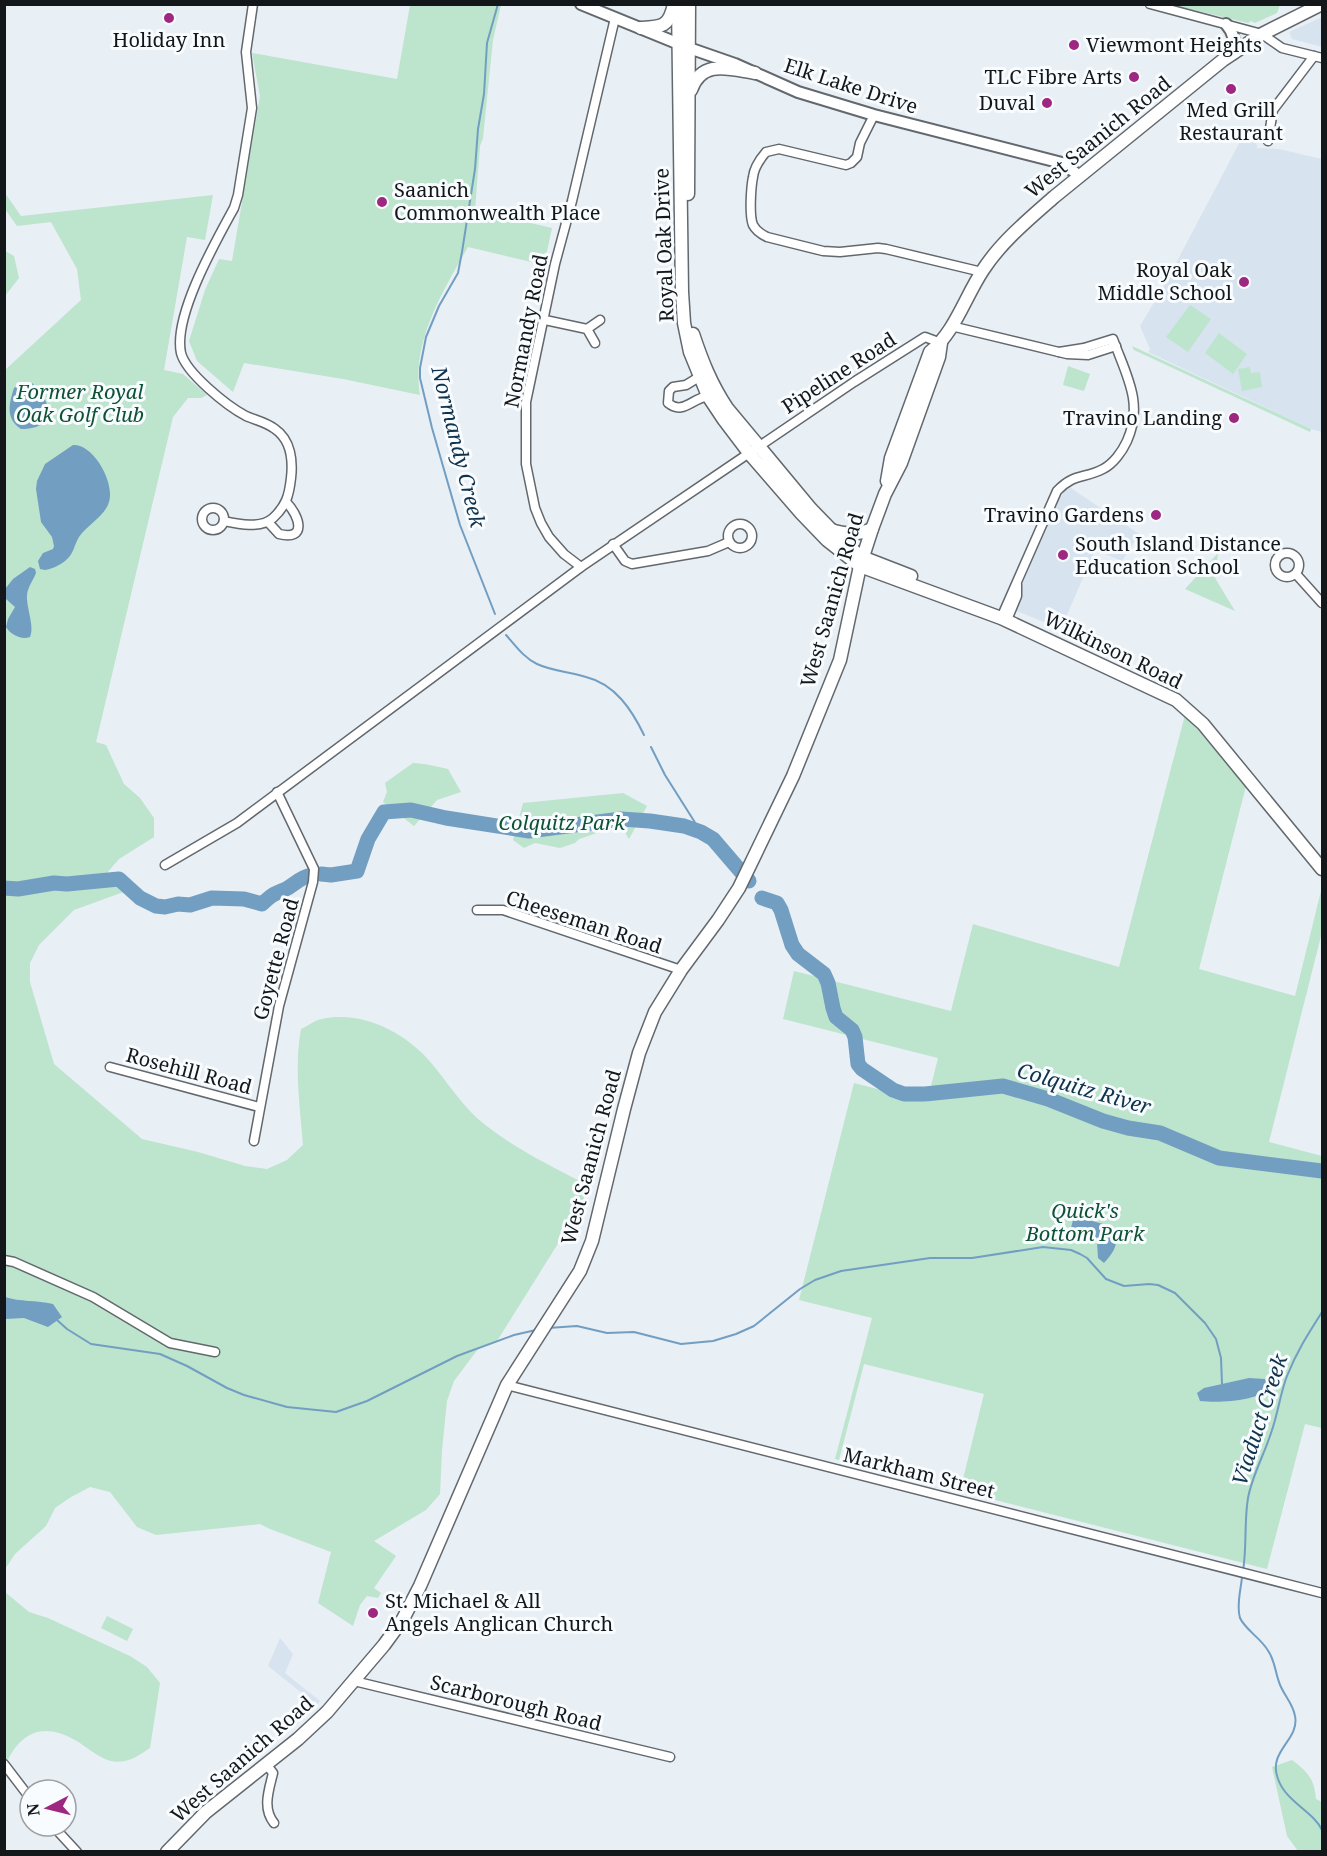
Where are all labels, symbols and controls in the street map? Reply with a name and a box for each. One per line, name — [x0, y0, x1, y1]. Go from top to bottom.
marker: Holiday Inn — [162, 11, 176, 25]
place label: Holiday Inn — [113, 26, 225, 53]
place label: Viewmont Heights — [1086, 31, 1262, 58]
marker: Viewmont Heights — [1067, 38, 1081, 52]
street label: Elk Lake Drive — [781, 51, 921, 120]
place label: TLC Fibre Arts — [984, 63, 1122, 90]
street label: West Saanich Road — [1019, 69, 1176, 204]
marker: TLC Fibre Arts — [1127, 70, 1141, 84]
marker: Med Grill Restaurant — [1224, 82, 1238, 96]
place label: Duval — [979, 89, 1035, 116]
marker: Duval — [1040, 96, 1054, 110]
place label: Med Grill Restaurant — [1179, 96, 1283, 146]
street label: Royal Oak Drive — [647, 168, 680, 322]
place label: Saanich Commonwealth Place — [394, 176, 600, 226]
marker: Saanich Commonwealth Place — [375, 195, 389, 209]
street label: Normandy Road — [497, 252, 554, 410]
place label: Royal Oak Middle School — [1097, 256, 1232, 306]
marker: Royal Oak Middle School — [1237, 275, 1251, 289]
street label: Pipeline Road — [776, 326, 901, 420]
water label: Normandy Creek — [425, 362, 493, 531]
park label: Former Royal Oak Golf Club — [16, 378, 144, 428]
place label: Travino Landing — [1063, 404, 1222, 431]
marker: Travino Landing — [1227, 411, 1241, 425]
place label: Travino Gardens — [984, 501, 1144, 528]
marker: Travino Gardens — [1149, 508, 1163, 522]
street label: West Saanich Road — [794, 509, 869, 690]
place label: South Island Distance Education School — [1075, 530, 1281, 580]
marker: South Island Distance Education School — [1056, 548, 1070, 562]
street label: Wilkinson Road — [1039, 604, 1187, 695]
park label: Colquitz Park — [499, 809, 626, 836]
street label: Cheeseman Road — [503, 884, 666, 959]
street label: Goyette Road — [246, 895, 305, 1023]
street label: Rosehill Road — [123, 1041, 255, 1100]
water label: Colquitz River — [1014, 1056, 1155, 1121]
street label: West Saanich Road — [554, 1066, 627, 1247]
park label: Quick's Bottom Park — [1025, 1197, 1145, 1247]
water label: Viaduct Creek — [1225, 1350, 1294, 1489]
street label: Markham Street — [841, 1441, 998, 1504]
place label: St. Michael & All Angels Anglican Church — [385, 1587, 613, 1637]
marker: St. Michael & All Angels Anglican Church — [366, 1606, 380, 1620]
street label: Scarborough Road — [428, 1668, 605, 1737]
street label: West Saanich Road — [165, 1689, 319, 1828]
north arrow — [18, 1778, 78, 1838]
text: N — [21, 1802, 45, 1817]

